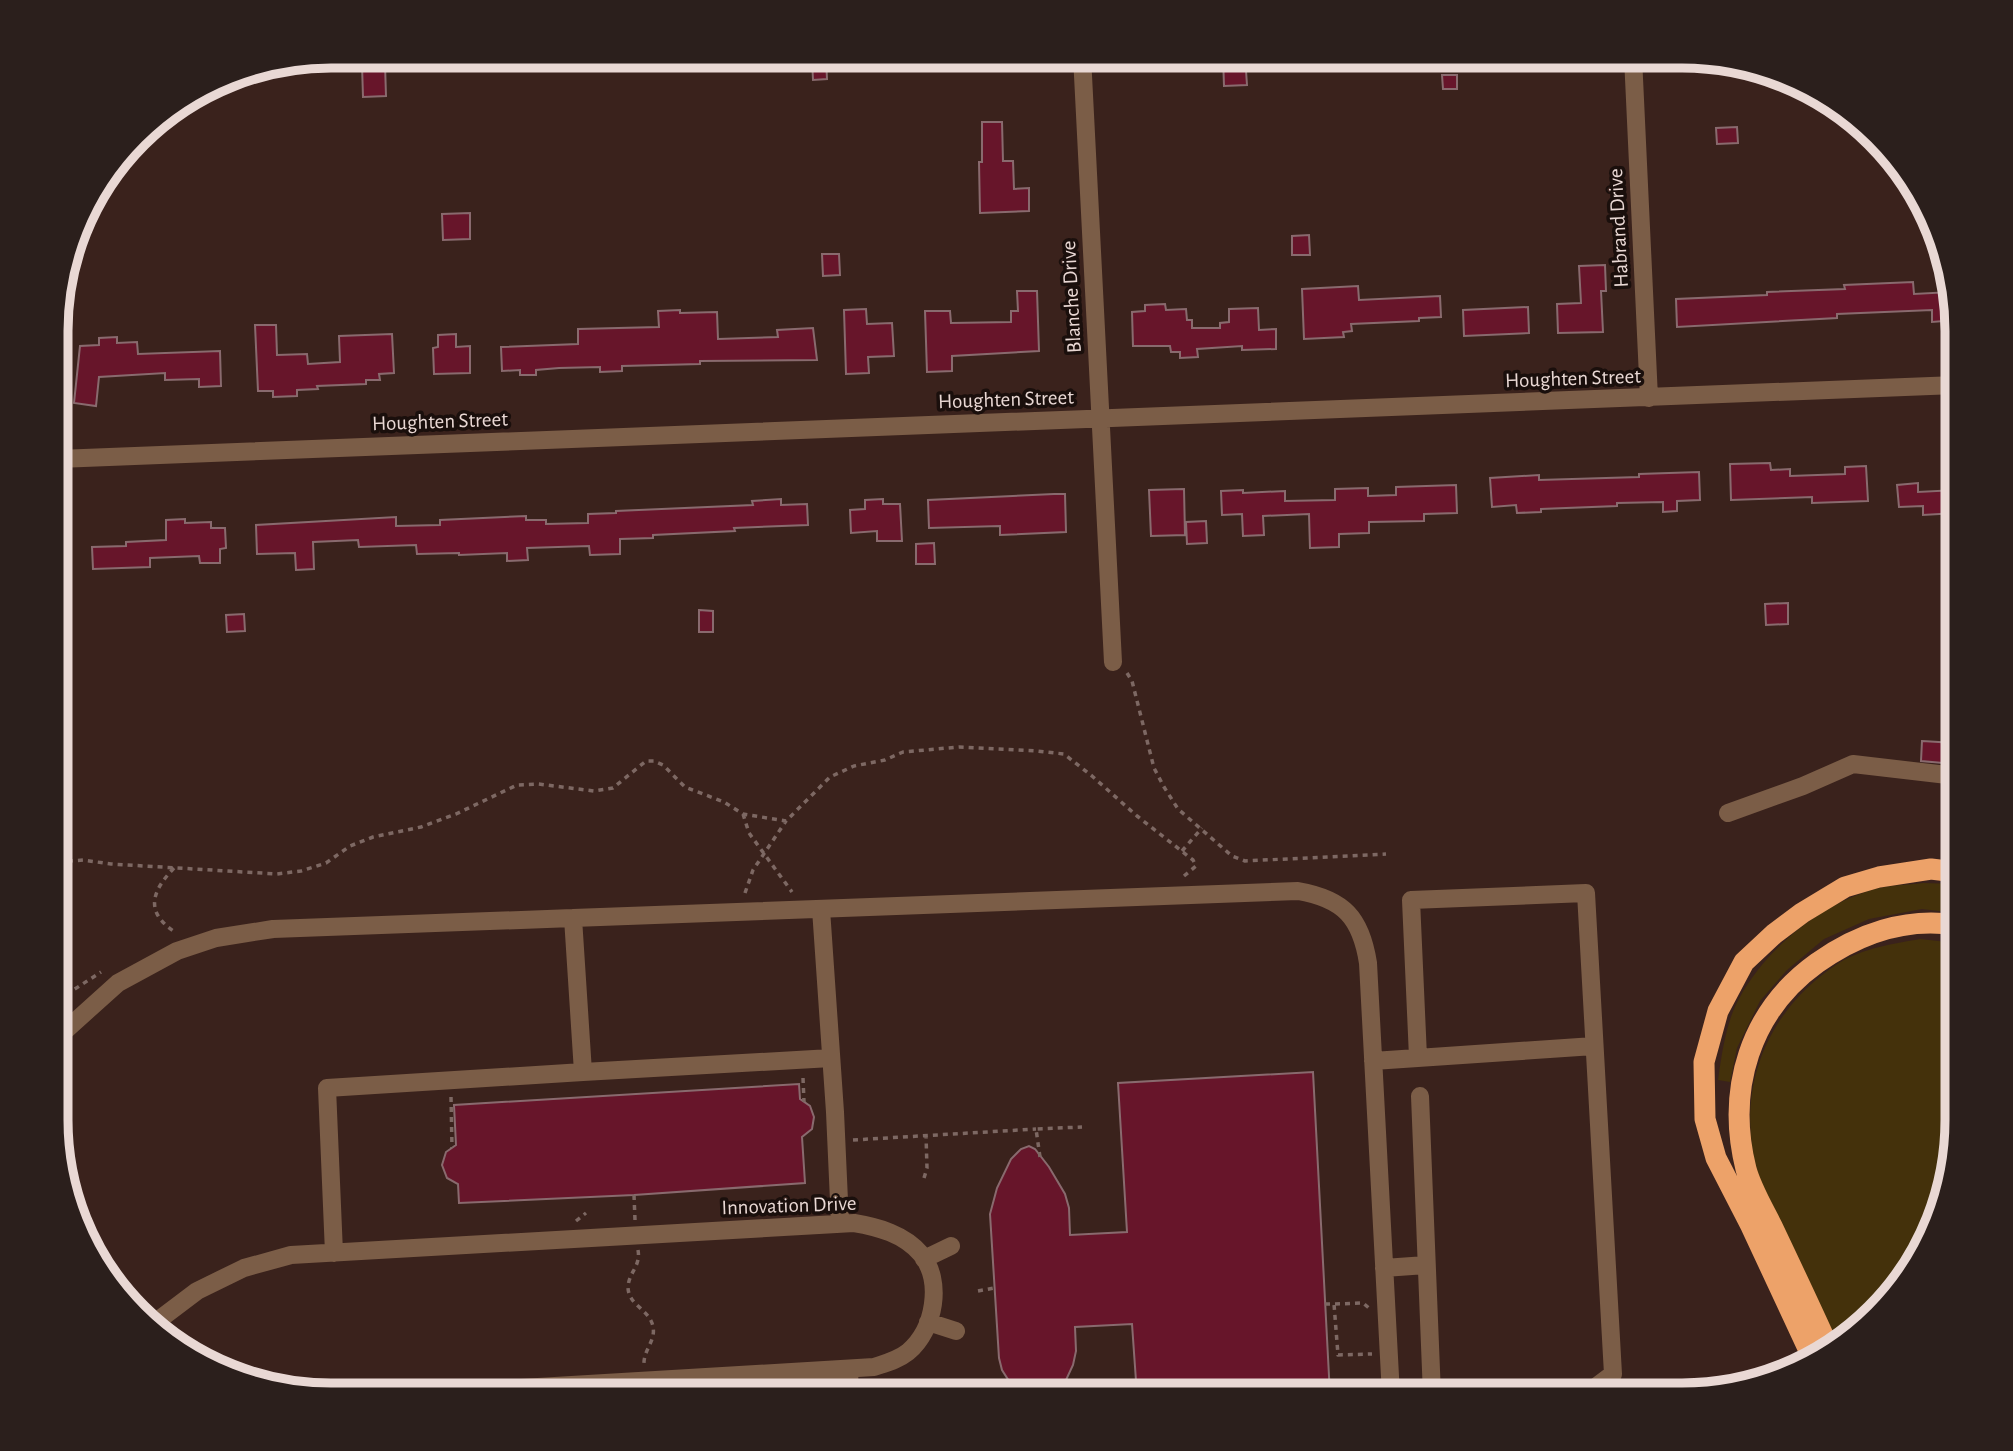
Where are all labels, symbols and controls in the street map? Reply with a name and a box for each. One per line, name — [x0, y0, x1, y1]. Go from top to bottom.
street label: Habrand Drive — [1605, 168, 1632, 288]
street label: Blanche Drive — [1058, 240, 1085, 354]
street label: Houghten Street — [1505, 366, 1642, 391]
street label: Houghten Street — [938, 387, 1075, 412]
street label: Houghten Street — [372, 409, 509, 434]
street label: Innovation Drive — [721, 1193, 857, 1218]

